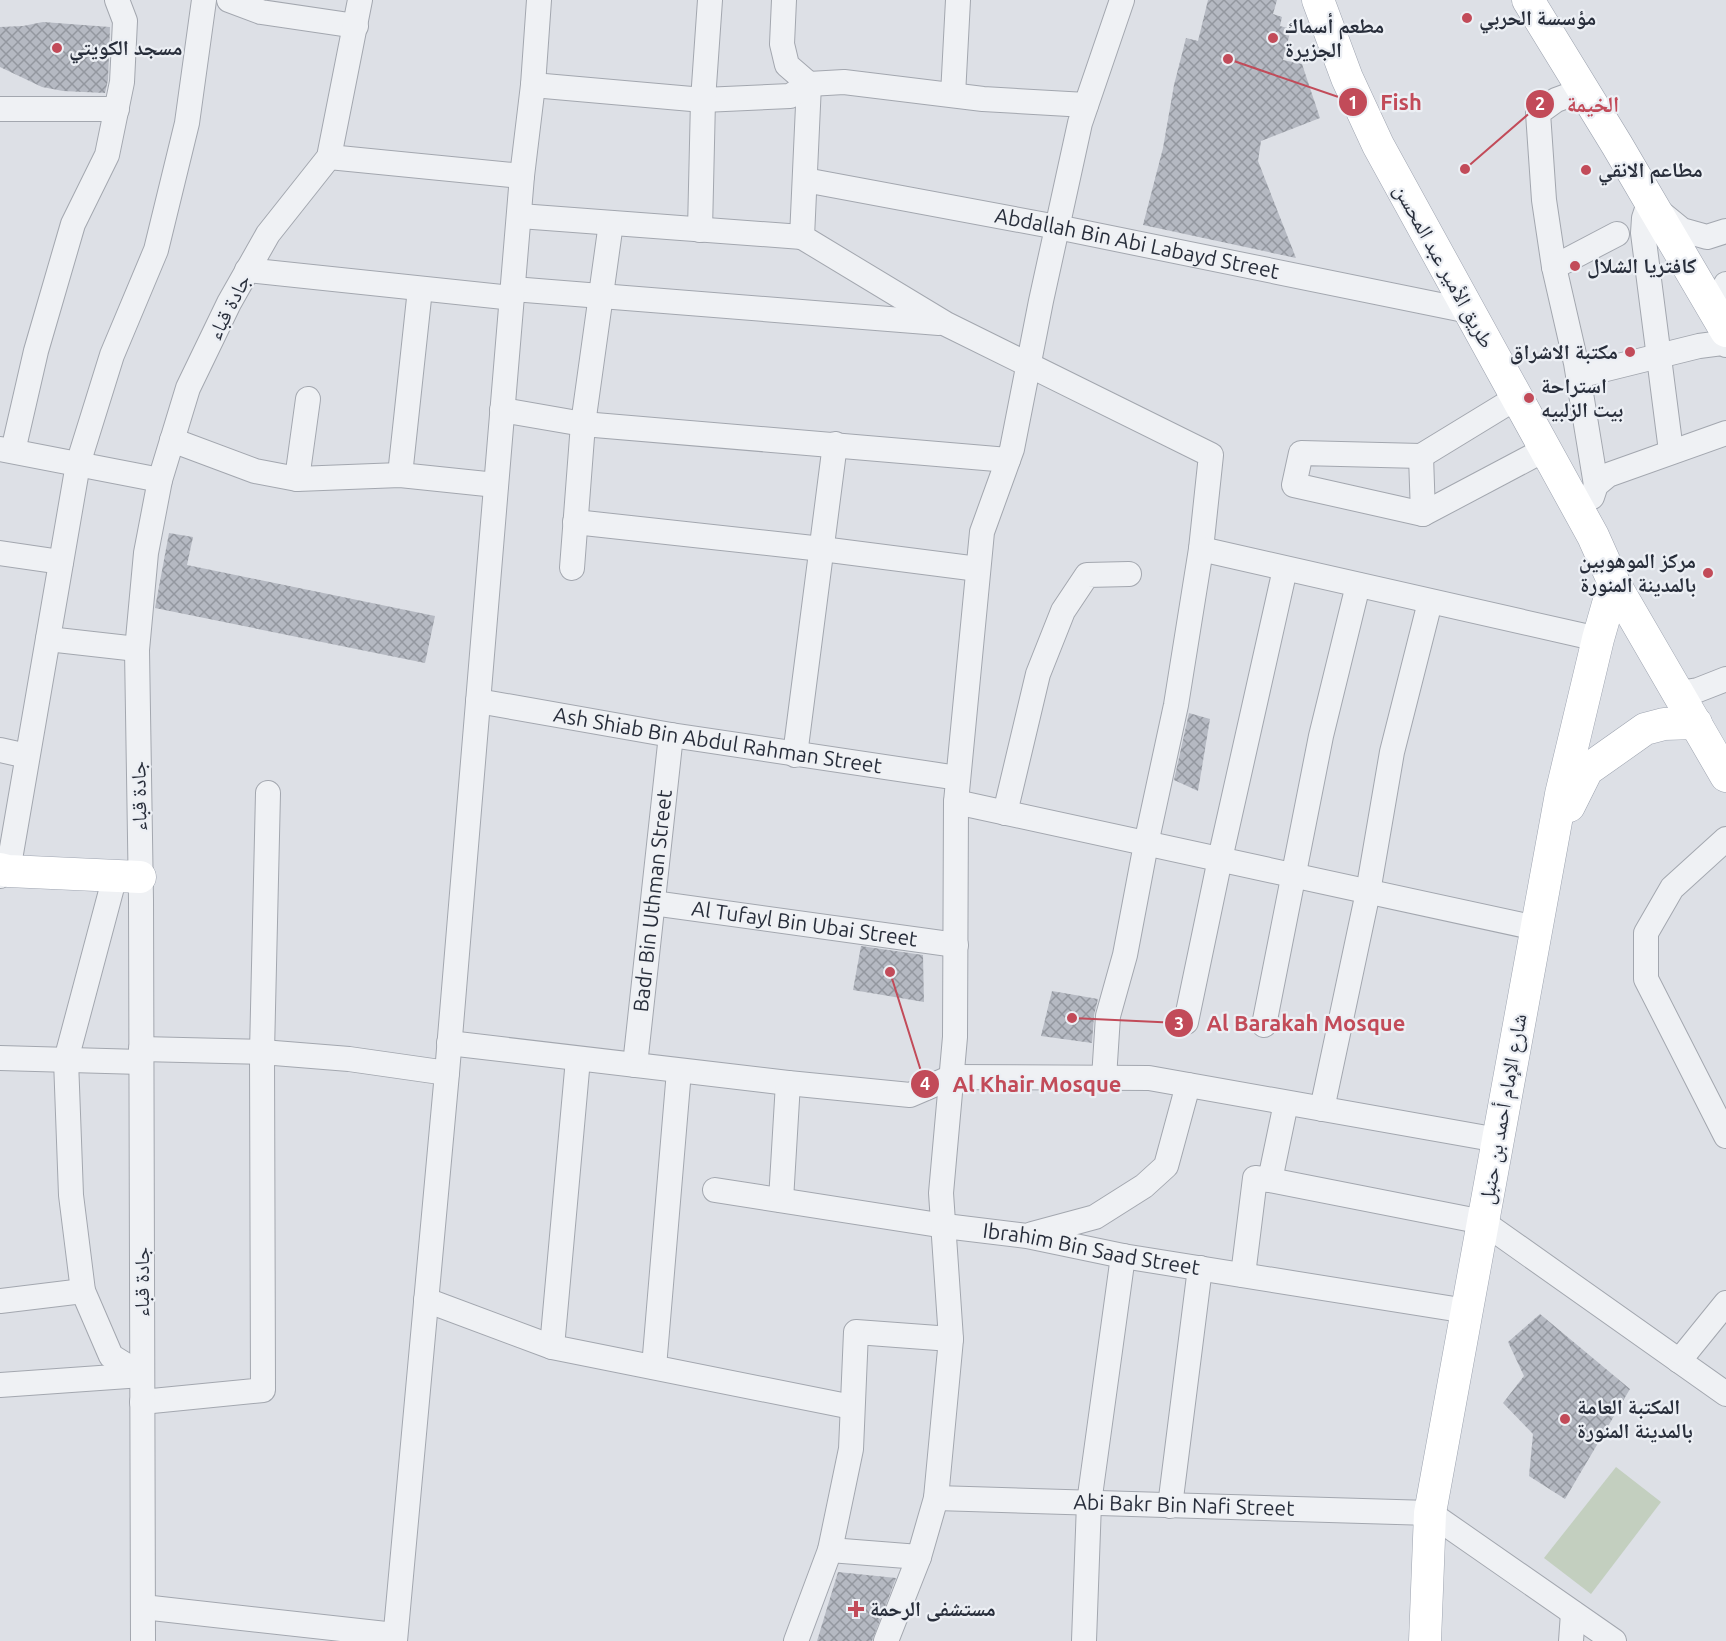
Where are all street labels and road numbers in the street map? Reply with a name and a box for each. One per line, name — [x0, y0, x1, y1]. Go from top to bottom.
street label: طريق الأمير عبد المحسن — [1388, 179, 1500, 353]
street label: Abdallah Bin Abi Labayd Street — [993, 203, 1281, 283]
street label: جادة قباء — [201, 270, 255, 344]
street label: Ash Shiab Bin Abdul Rahman Street — [552, 702, 884, 777]
street label: جادة قباء — [125, 761, 151, 831]
street label: Badr Bin Uthman Street — [628, 788, 676, 1013]
street label: Al Tufayl Bin Ubai Street — [690, 896, 919, 951]
street label: شارع الإمام أحمد بن حنبل — [1473, 1012, 1534, 1207]
street label: Ibrahim Bin Saad Street — [982, 1218, 1202, 1279]
street label: جادة قباء — [129, 1247, 154, 1317]
street label: Abi Bakr Bin Nafi Street — [1073, 1489, 1295, 1520]

